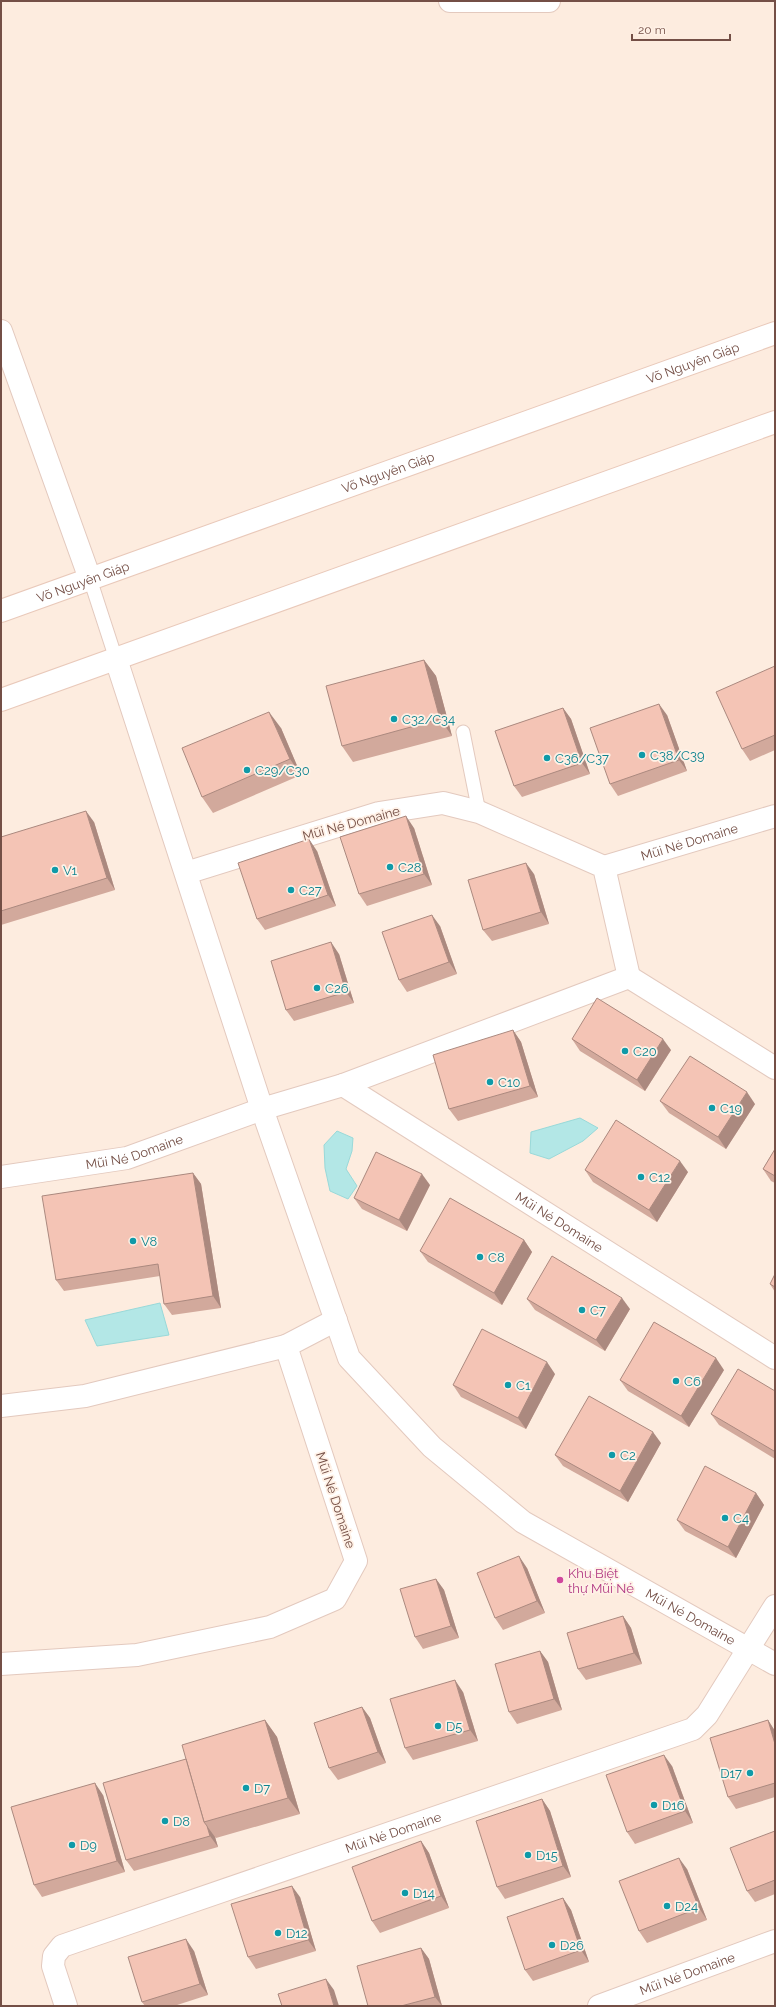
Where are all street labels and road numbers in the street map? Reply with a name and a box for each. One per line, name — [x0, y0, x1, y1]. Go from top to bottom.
street label: Võ Nguyên Giáp — [645, 339, 741, 387]
street label: Võ Nguyên Giáp — [340, 449, 436, 496]
street label: Võ Nguyên Giáp — [35, 559, 131, 606]
street label: Mũi Né Domaine — [301, 803, 402, 844]
street label: Mũi Né Domaine — [639, 820, 740, 864]
street label: Mũi Né Domaine — [85, 1131, 185, 1172]
street label: Mũi Né Domaine — [513, 1189, 606, 1256]
street label: Mũi Né Domaine — [313, 1450, 358, 1550]
street label: Mũi Né Domaine — [643, 1586, 738, 1648]
street label: Mũi Né Domaine — [343, 1809, 443, 1856]
street label: Mũi Né Domaine — [638, 1949, 737, 1998]

